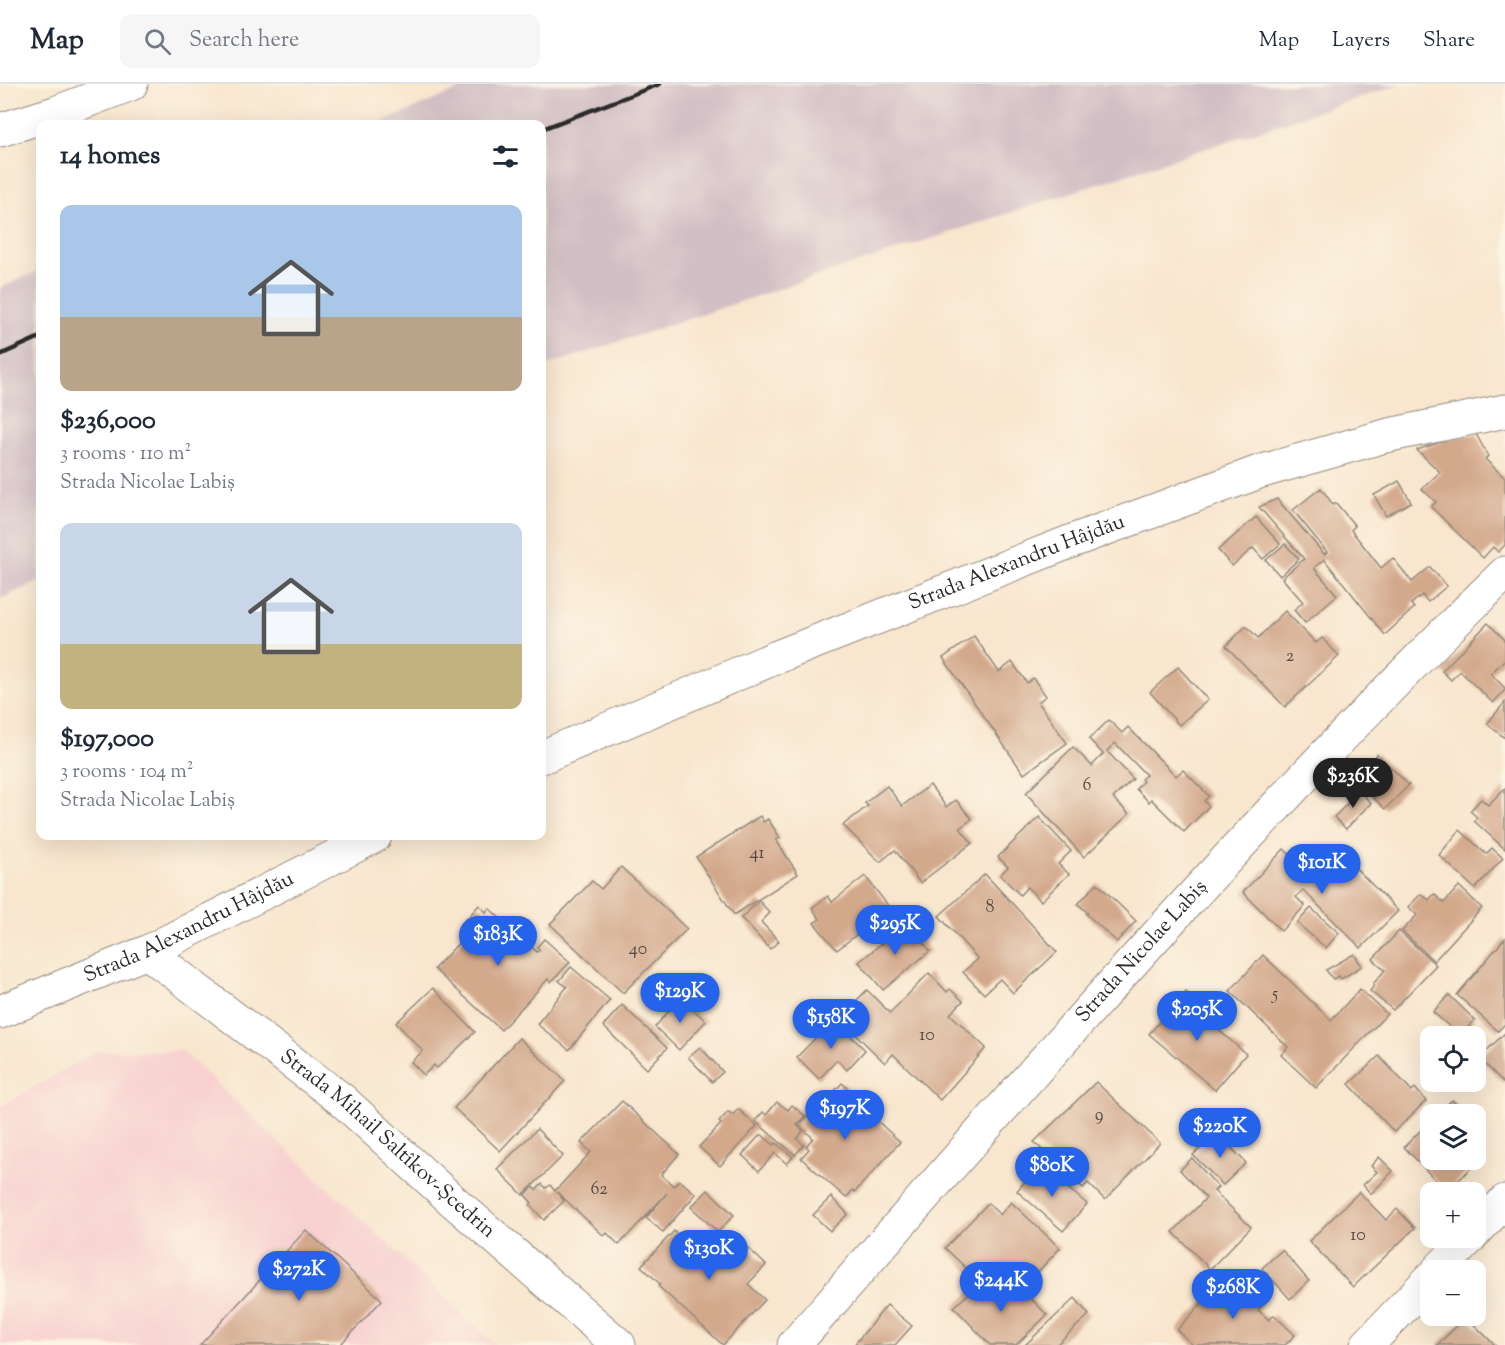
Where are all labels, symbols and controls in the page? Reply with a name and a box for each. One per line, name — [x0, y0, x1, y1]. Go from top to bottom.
search box — [120, 14, 540, 68]
text: Map — [30, 21, 84, 61]
icon: search — [141, 25, 174, 58]
text: Search here — [189, 25, 299, 57]
text: Map — [1259, 26, 1299, 56]
text: Layers — [1332, 26, 1390, 56]
text: Share — [1423, 26, 1475, 56]
text: 14 homes — [60, 138, 160, 175]
icon: filters — [489, 140, 522, 173]
icon: home — [237, 244, 345, 352]
text: $236,000 — [60, 403, 156, 440]
text: 3 rooms · 110 m² — [60, 440, 191, 469]
text: Strada Nicolae Labiș — [60, 469, 235, 498]
street label: Strada Alexandru Hâjdău — [904, 508, 1129, 619]
icon: home — [237, 562, 345, 670]
house number: 2 — [1286, 644, 1295, 670]
text: $197,000 — [60, 721, 154, 758]
text: 3 rooms · 104 m² — [60, 758, 194, 787]
pin: $236K — [1311, 758, 1395, 809]
text: $236K — [1327, 763, 1379, 792]
house number: 6 — [1083, 773, 1092, 799]
text: Strada Nicolae Labiș — [60, 787, 235, 816]
house number: 41 — [749, 841, 765, 867]
pin: $101K — [1280, 844, 1364, 895]
text: $101K — [1298, 849, 1346, 878]
street label: Strada Alexandru Hâjdău — [79, 865, 299, 991]
street label: Strada Nicolae Labiș — [1069, 874, 1215, 1030]
house number: 8 — [986, 895, 995, 921]
pin: $295K — [853, 905, 937, 956]
text: $295K — [869, 910, 921, 939]
pin: $183K — [456, 916, 540, 967]
text: $183K — [473, 921, 523, 950]
house number: 40 — [629, 937, 647, 963]
pin: $129K — [638, 973, 722, 1024]
text: $129K — [654, 978, 706, 1007]
house number: 5 — [1271, 982, 1278, 1008]
pin: $205K — [1155, 991, 1239, 1042]
text: $205K — [1171, 996, 1223, 1025]
pin: $158K — [789, 999, 873, 1050]
text: $158K — [807, 1004, 855, 1033]
house number: 10 — [919, 1023, 935, 1049]
map controls — [1420, 1026, 1486, 1326]
button: locate — [1420, 1026, 1486, 1092]
street label: Strada Mihail Saltîkov-Șcedrin — [273, 1043, 502, 1246]
pin: $197K — [803, 1090, 887, 1141]
text: $197K — [819, 1095, 871, 1124]
house number: 9 — [1095, 1103, 1104, 1129]
button: layers — [1420, 1104, 1486, 1170]
pin: $220K — [1178, 1108, 1262, 1159]
text: $220K — [1193, 1113, 1247, 1142]
pin: $80K — [1016, 1147, 1088, 1198]
text: $80K — [1029, 1152, 1075, 1181]
house number: 62 — [590, 1177, 608, 1203]
button: + — [1420, 1182, 1486, 1248]
house number: 10 — [1350, 1223, 1366, 1249]
pin: $130K — [667, 1230, 751, 1281]
text: $130K — [684, 1235, 734, 1264]
pin: $272K — [257, 1251, 341, 1302]
text: $272K — [272, 1256, 326, 1285]
button: − — [1420, 1260, 1486, 1326]
pin: $244K — [959, 1262, 1043, 1313]
text: $244K — [974, 1267, 1028, 1296]
pin: $268K — [1191, 1269, 1275, 1320]
text: $268K — [1206, 1274, 1260, 1303]

